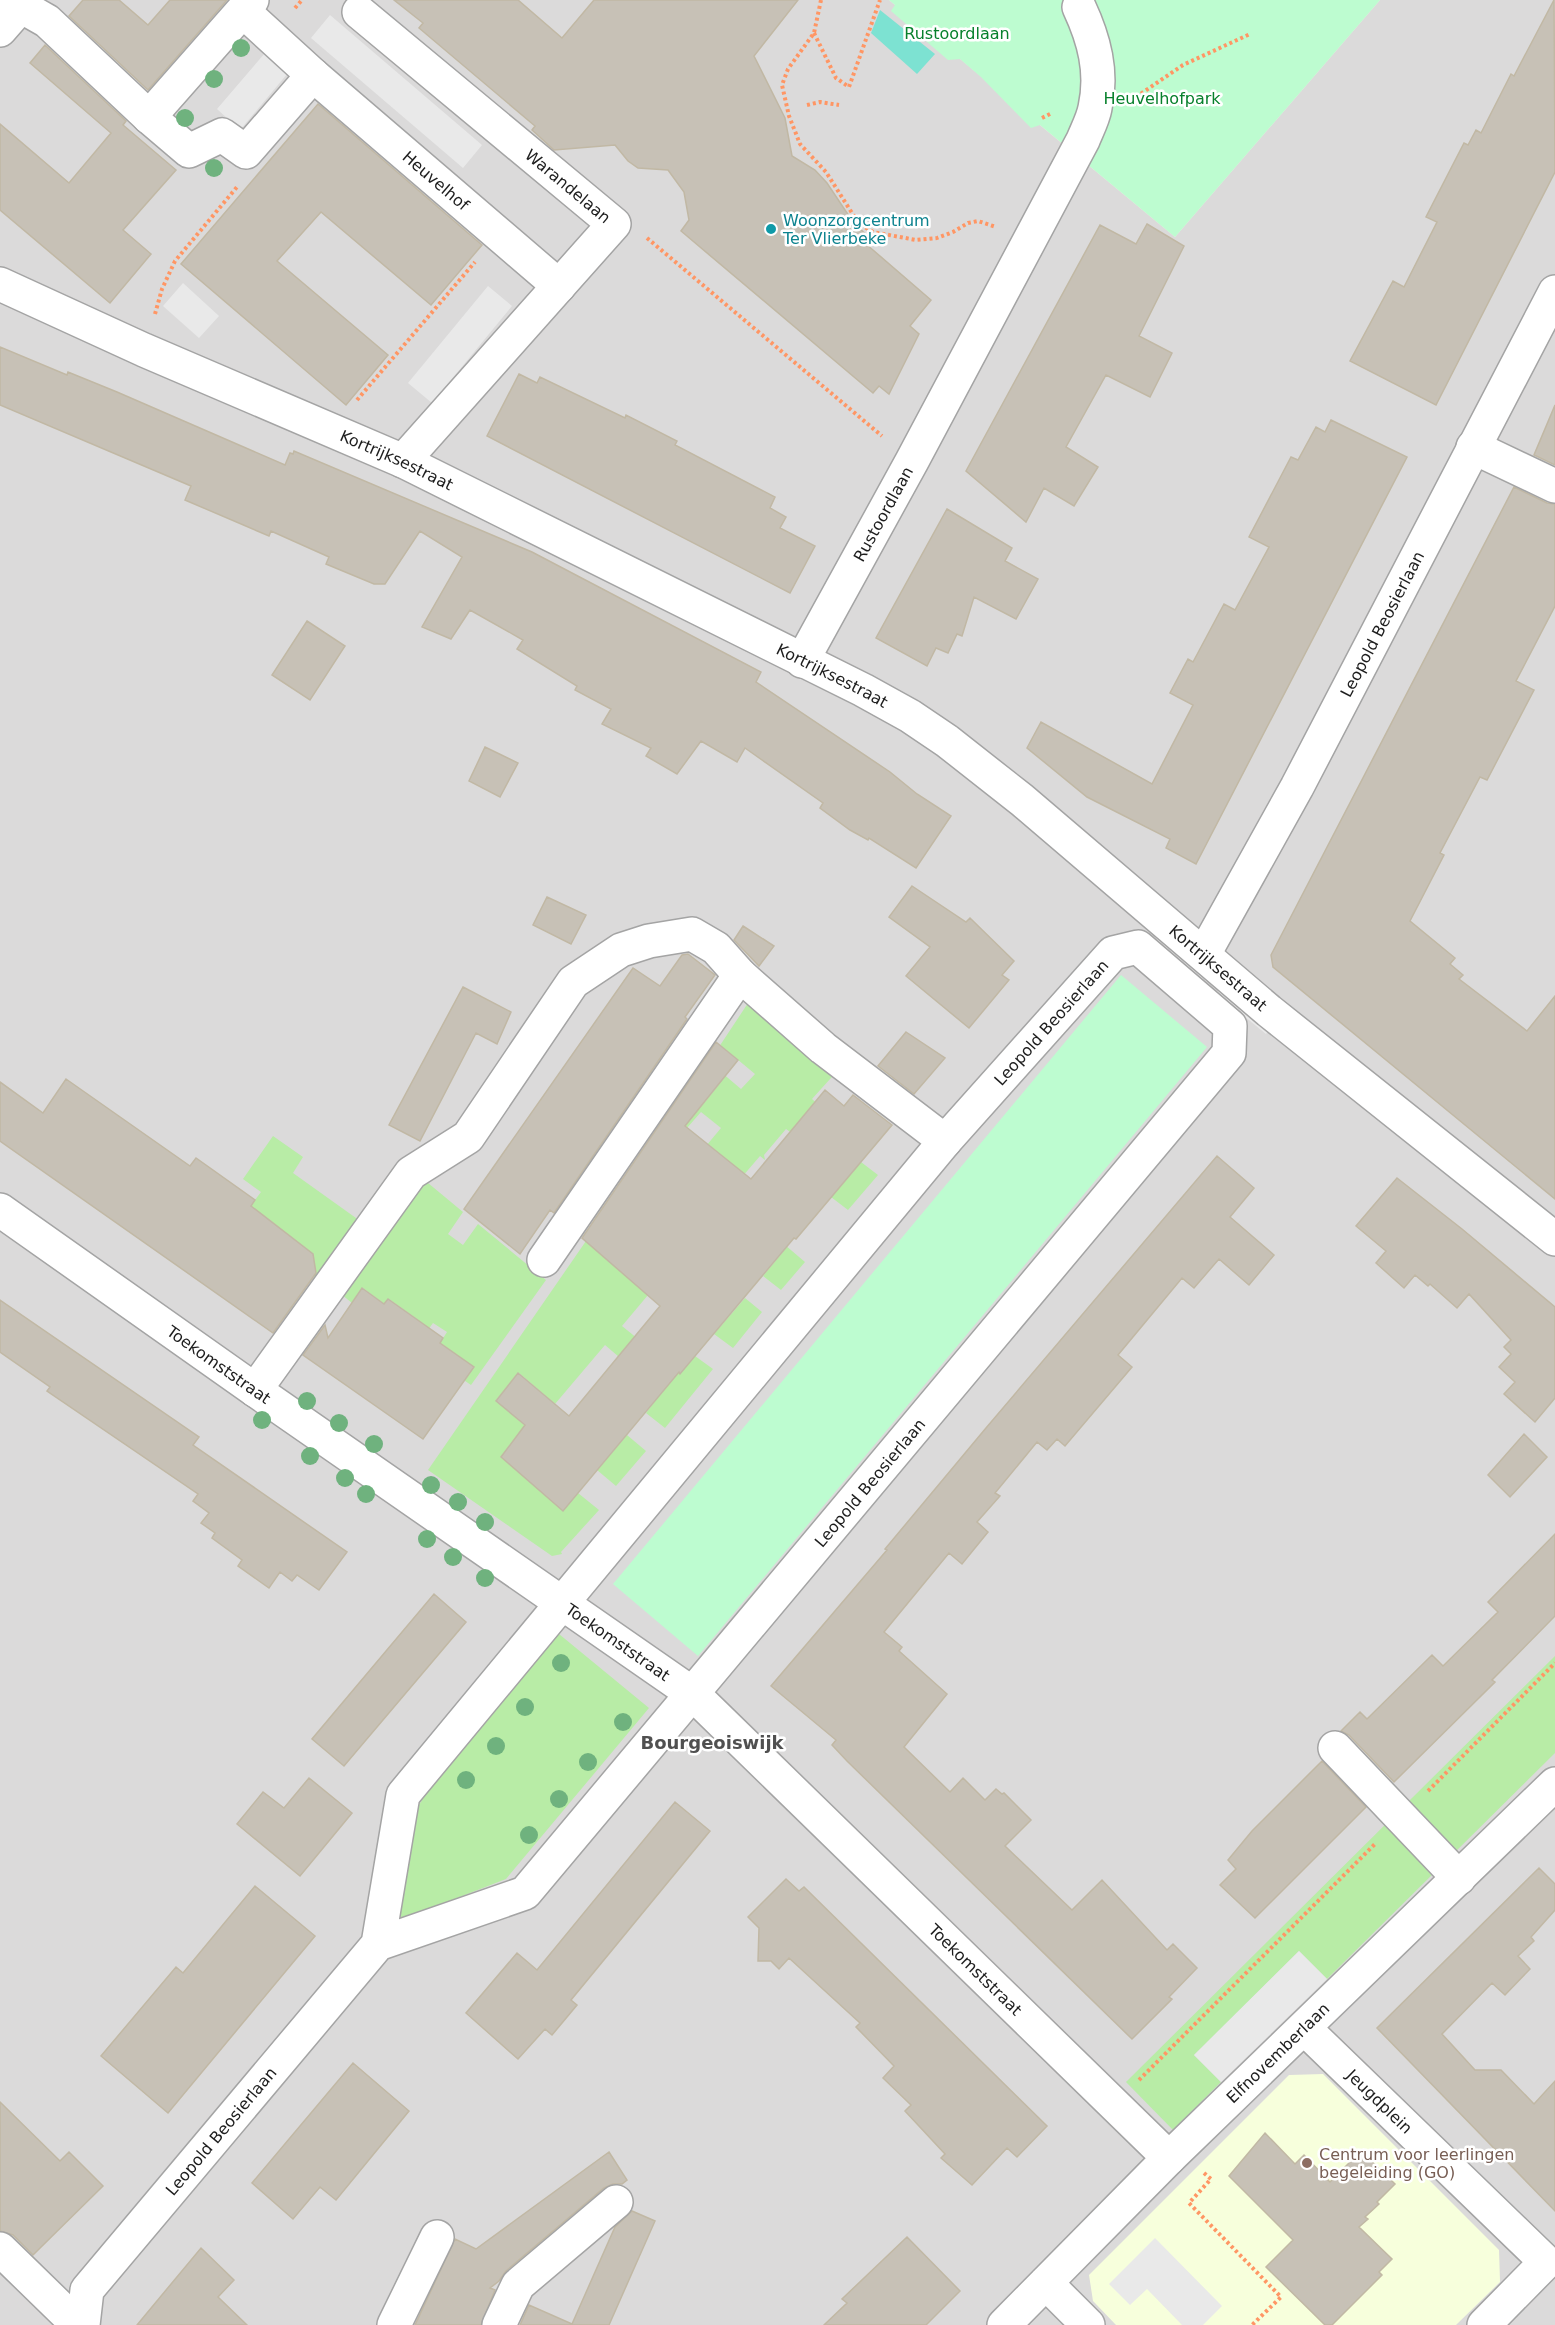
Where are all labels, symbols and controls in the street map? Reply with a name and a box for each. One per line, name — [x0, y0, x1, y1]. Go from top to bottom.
park label: Rustoordlaan — [904, 24, 1010, 43]
park label: Heuvelhofpark — [1103, 89, 1221, 108]
street label: Warandelaan — [522, 145, 615, 227]
street label: Heuvelhof — [399, 147, 473, 214]
place label: Woonzorgcentrum Ter Vlierbeke — [782, 211, 930, 248]
marker: Woonzorgcentrum Ter Vlierbeke — [764, 222, 778, 236]
street label: Kortrijksestraat — [337, 426, 456, 494]
street label: Rustoordlaan — [849, 463, 917, 565]
street label: Leopold Beosierlaan — [1336, 548, 1428, 700]
street label: Kortrijksestraat — [774, 639, 891, 711]
street label: Kortrijksestraat — [1166, 921, 1271, 1015]
street label: Leopold Beosierlaan — [990, 956, 1112, 1089]
street label: Toekomststraat — [163, 1321, 274, 1408]
street label: Leopold Beosierlaan — [811, 1415, 929, 1551]
street label: Toekomststraat — [561, 1599, 674, 1685]
district label: Bourgeoiswijk — [640, 1732, 785, 1753]
street label: Toekomststraat — [924, 1919, 1026, 2019]
street label: Elfnovemberlaan — [1222, 1999, 1333, 2107]
street label: Leopold Beosierlaan — [161, 2063, 280, 2199]
street label: Jeugdplein — [1342, 2065, 1417, 2137]
place label: Centrum voor leerlingen begeleiding (GO) — [1319, 2145, 1514, 2182]
marker: Centrum voor leerlingen begeleiding (GO) — [1300, 2156, 1314, 2170]

